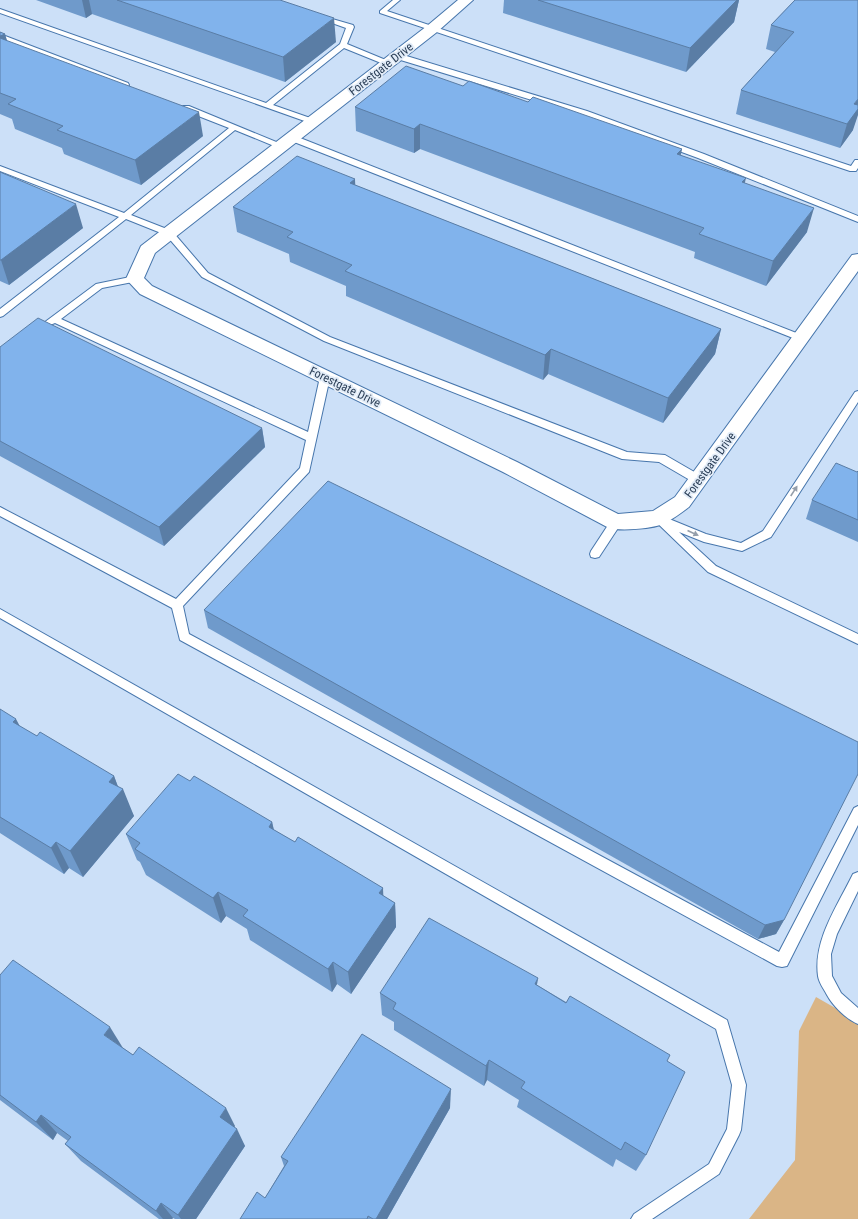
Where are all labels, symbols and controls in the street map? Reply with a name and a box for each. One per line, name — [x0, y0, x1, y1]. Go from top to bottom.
street label: Forestgate Drive — [346, 39, 416, 98]
street label: Forestgate Drive — [307, 364, 383, 410]
street label: Forestgate Drive — [682, 429, 739, 500]
one-way arrow — [790, 486, 798, 496]
one-way arrow — [687, 530, 698, 536]

